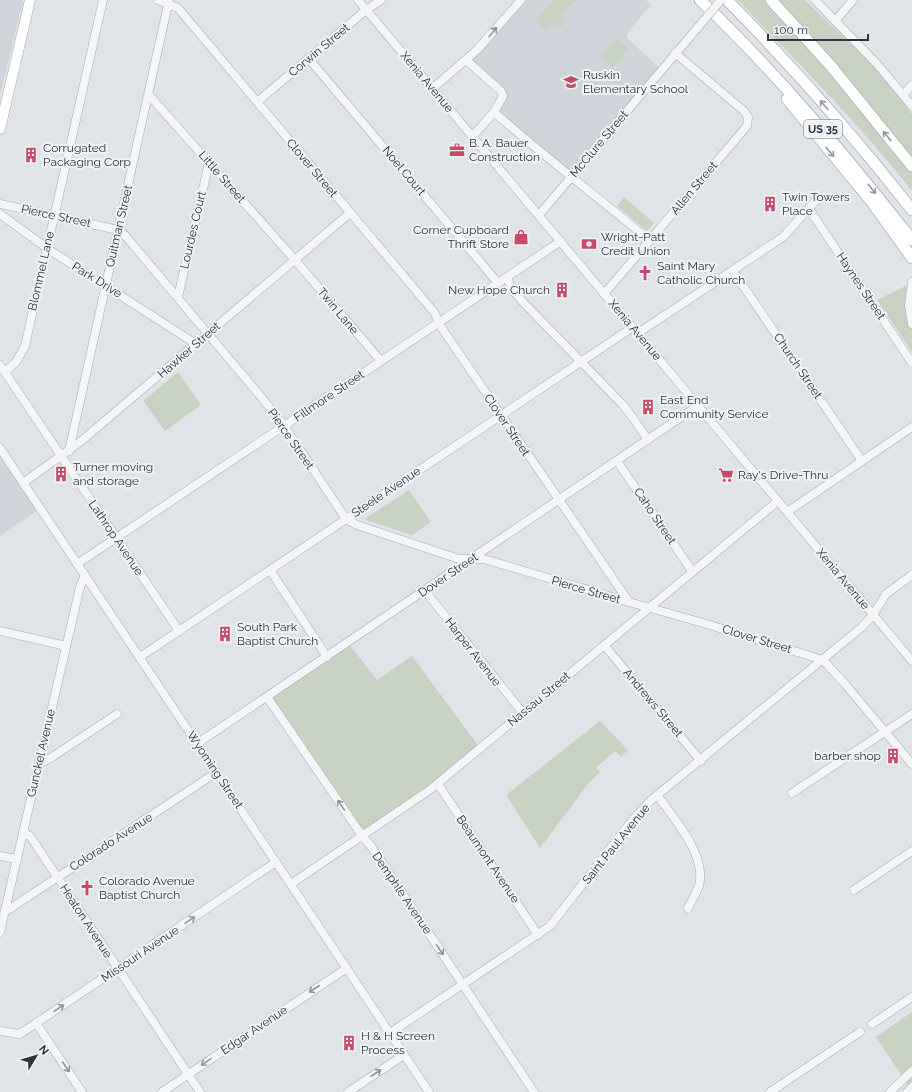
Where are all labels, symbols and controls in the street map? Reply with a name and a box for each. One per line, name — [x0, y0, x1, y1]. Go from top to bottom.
scale bar — [768, 16, 868, 42]
street label: Corwin Street — [286, 20, 352, 80]
text: 100 m — [774, 23, 808, 37]
one-way arrow — [488, 27, 497, 38]
street label: Xenia Avenue — [397, 49, 457, 115]
place label: Ruskin Elementary School — [583, 68, 689, 96]
school or university icon: Ruskin Elementary School — [562, 73, 580, 91]
one-way arrow — [820, 100, 829, 110]
street label: McClure Street — [567, 108, 631, 180]
road number: US 35 — [804, 120, 842, 138]
one-way arrow — [883, 131, 892, 142]
street label: Clover Street — [284, 136, 340, 200]
place label: B. A. Bauer Construction — [469, 136, 540, 164]
place label: Corrugated Packaging Corp — [43, 141, 131, 169]
office icon: B. A. Bauer Construction — [448, 141, 466, 159]
street label: Noel Court — [379, 144, 429, 198]
building icon: Corrugated Packaging Corp — [22, 146, 40, 164]
one-way arrow — [825, 147, 834, 158]
street label: Little Street — [196, 148, 248, 206]
street label: Allen Street — [668, 159, 720, 217]
street label: Quitman Street — [103, 184, 135, 268]
one-way arrow — [868, 184, 877, 195]
street label: Lourdes Court — [177, 190, 209, 270]
place label: Twin Towers Place — [782, 190, 850, 218]
building icon: Twin Towers Place — [761, 195, 779, 213]
street label: Pierce Street — [20, 202, 92, 230]
place label: Corner Cupboard Thrift Store — [413, 223, 509, 251]
shop icon: Corner Cupboard Thrift Store — [512, 228, 530, 246]
street label: Blommel Lane — [25, 230, 57, 312]
place label: Wright-Patt Credit Union — [601, 230, 670, 258]
bank icon: Wright-Patt Credit Union — [580, 235, 598, 253]
street label: Haynes Street — [833, 250, 889, 322]
street label: Park Drive — [69, 259, 125, 301]
place label: Saint Mary Catholic Church — [657, 259, 745, 287]
church icon: Saint Mary Catholic Church — [636, 264, 654, 282]
building icon: New Hope Church — [553, 281, 571, 299]
place label: New Hope Church — [448, 283, 550, 297]
street label: Twin Lane — [315, 285, 361, 337]
street label: Xenia Avenue — [605, 297, 665, 363]
street label: Hawker Street — [155, 319, 223, 381]
street label: Church Street — [771, 330, 825, 402]
street label: Fillmore Street — [291, 367, 367, 425]
street label: Clover Street — [481, 391, 533, 459]
place label: East End Community Service — [660, 393, 769, 421]
building icon: East End Community Service — [639, 398, 657, 416]
street label: Pierce Street — [265, 406, 317, 472]
place label: Turner moving and storage — [73, 460, 153, 488]
street label: Steele Avenue — [349, 464, 423, 520]
building icon: Turner moving and storage — [52, 465, 70, 483]
supermarket icon: Ray's Drive-Thru — [717, 466, 735, 484]
place label: Ray's Drive-Thru — [738, 468, 828, 482]
street label: Caho Street — [631, 485, 679, 547]
street label: Lathrop Avenue — [86, 498, 146, 578]
street label: Xenia Avenue — [813, 546, 873, 612]
street label: Dover Street — [415, 550, 481, 600]
street label: Pierce Street — [550, 573, 622, 607]
street label: Harper Avenue — [442, 615, 504, 689]
place label: South Park Baptist Church — [237, 620, 318, 648]
street label: Clover Street — [721, 622, 793, 656]
building icon: South Park Baptist Church — [216, 625, 234, 643]
street label: Andrews Street — [620, 666, 686, 740]
street label: Nassau Street — [505, 669, 573, 729]
street label: Gunckel Avenue — [24, 708, 58, 798]
street label: Wyoming Street — [184, 729, 246, 811]
building icon: barber shop — [884, 747, 902, 765]
place label: barber shop — [814, 749, 881, 763]
one-way arrow — [337, 799, 345, 810]
street label: Saint Paul Avenue — [579, 801, 653, 887]
street label: Colorado Avenue — [67, 810, 155, 874]
street label: Beaumont Avenue — [454, 813, 522, 905]
street label: Demphle Avenue — [369, 849, 435, 937]
place label: Colorado Avenue Baptist Church — [99, 874, 195, 902]
church icon: Colorado Avenue Baptist Church — [78, 879, 96, 897]
street label: Heaton Avenue — [57, 881, 115, 961]
one-way arrow — [184, 916, 195, 924]
street label: Missouri Avenue — [99, 923, 181, 985]
one-way arrow — [436, 944, 444, 955]
one-way arrow — [309, 985, 320, 993]
street label: Edgar Avenue — [218, 1003, 290, 1057]
one-way arrow — [53, 1004, 64, 1012]
place label: H & H Screen Process — [361, 1029, 435, 1057]
building icon: H & H Screen Process — [340, 1034, 358, 1052]
north arrow — [16, 1036, 56, 1076]
text: N — [36, 1043, 51, 1057]
one-way arrow — [201, 1058, 212, 1066]
one-way arrow — [62, 1062, 70, 1073]
one-way arrow — [370, 1069, 381, 1077]

